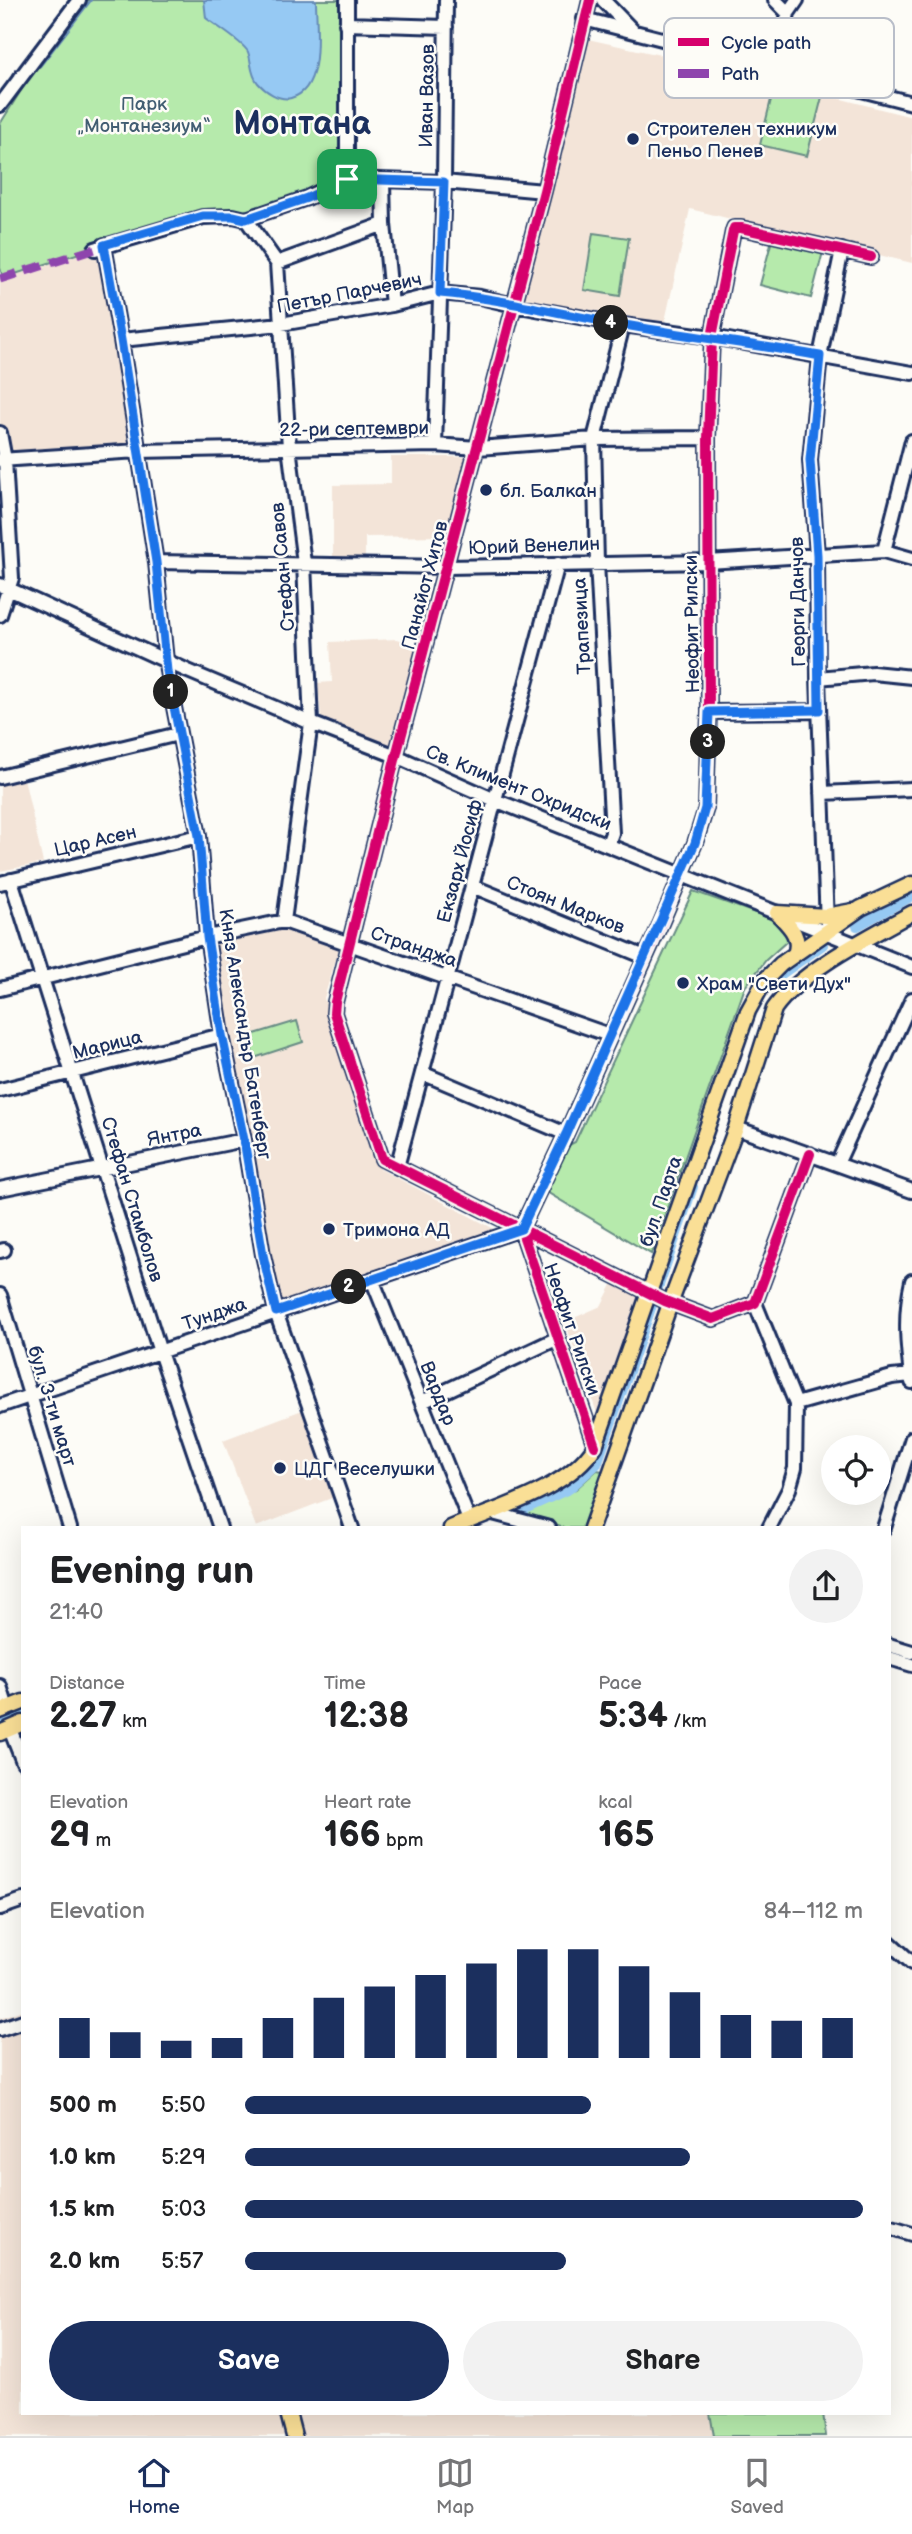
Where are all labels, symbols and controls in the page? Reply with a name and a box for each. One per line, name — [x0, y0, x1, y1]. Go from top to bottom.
legend — [664, 18, 894, 98]
text: Cycle path — [721, 32, 811, 55]
street label: Иван Вазов — [415, 44, 440, 148]
text: Path — [721, 63, 759, 86]
park label: Парк „Монтанезиум“ — [77, 93, 211, 138]
district label: Монтана — [233, 104, 371, 144]
place label: Строителен техникум Пеньо Пенев — [647, 118, 837, 163]
marker: Строителен техникум Пеньо Пенев — [625, 131, 641, 147]
pin — [317, 149, 377, 209]
icon: arrive — [328, 160, 366, 198]
street label: Петър Парчевич — [275, 268, 424, 319]
pin: 4 — [594, 306, 628, 340]
text: 4 — [605, 311, 616, 334]
street label: 22-ри септември — [279, 417, 429, 442]
place label: бл. Балкан — [500, 480, 597, 503]
marker: бл. Балкан — [478, 482, 494, 498]
street label: Стефан Савов — [266, 501, 301, 632]
street label: Панайот Хитов — [397, 519, 454, 652]
street label: Юрий Венелин — [468, 533, 600, 560]
street label: Георги Данчов — [786, 537, 811, 667]
street label: Неофит Рилски — [680, 555, 705, 693]
street label: Трапезица — [568, 577, 597, 675]
pin: 1 — [154, 674, 188, 710]
text: 1 — [167, 680, 175, 703]
pin: 3 — [690, 724, 726, 760]
text: 3 — [702, 730, 713, 753]
street label: Св. Климент Охридски — [422, 741, 615, 836]
street label: Екзарх Йосиф — [433, 797, 488, 926]
street label: Цар Асен — [52, 821, 139, 862]
street label: Стоян Марков — [503, 871, 628, 940]
street label: Княз Александър Батенберг — [213, 907, 276, 1162]
street label: Странджа — [367, 922, 460, 973]
place label: Храм "Свети Дух" — [697, 973, 851, 996]
marker: Храм "Свети Дух" — [675, 975, 691, 991]
street label: Марица — [70, 1026, 145, 1065]
street label: Стефан Стамболов — [96, 1114, 168, 1285]
street label: Янтра — [145, 1119, 203, 1152]
street label: бул. Парта — [635, 1153, 688, 1250]
place label: Тримона АД — [343, 1219, 450, 1242]
marker: Тримона АД — [321, 1221, 337, 1237]
street label: Неофит Рилски — [538, 1260, 605, 1399]
pin: 2 — [332, 1270, 366, 1304]
text: 2 — [343, 1275, 354, 1298]
street label: Тунджа — [179, 1293, 250, 1336]
street label: бул. 3-ти март — [22, 1343, 81, 1470]
street label: Вардар — [414, 1358, 461, 1429]
map controls — [821, 1435, 891, 1505]
button: locate — [821, 1435, 891, 1505]
place label: ЦДГ Веселушки — [294, 1458, 435, 1481]
marker: ЦДГ Веселушки — [272, 1460, 288, 1476]
text: Evening run — [49, 1549, 254, 1594]
button: share — [789, 1549, 863, 1623]
text: 21:40 — [49, 1598, 103, 1626]
text: Distance — [49, 1672, 125, 1695]
text: Time — [324, 1672, 366, 1695]
text: Pace — [598, 1672, 642, 1695]
text: 2.27 — [49, 1695, 117, 1738]
text: 12:38 — [324, 1695, 409, 1738]
text: 5:34 — [598, 1695, 668, 1738]
text: km — [117, 1710, 147, 1733]
text: /km — [668, 1710, 707, 1733]
text: Elevation — [49, 1791, 128, 1814]
text: Heart rate — [324, 1791, 411, 1814]
text: kcal — [598, 1791, 632, 1814]
text: 29 — [49, 1814, 90, 1857]
text: 166 — [324, 1814, 381, 1857]
text: 165 — [598, 1814, 654, 1857]
text: m — [90, 1829, 111, 1852]
text: bpm — [381, 1829, 423, 1852]
text: Elevation — [49, 1897, 145, 1925]
text: 84–112 m — [764, 1897, 863, 1925]
text: 500 m — [49, 2091, 117, 2119]
text: 5:50 — [161, 2091, 206, 2119]
text: 1.0 km — [49, 2143, 116, 2171]
text: 5:29 — [161, 2143, 206, 2171]
text: 1.5 km — [49, 2195, 115, 2223]
text: 5:03 — [161, 2195, 207, 2223]
text: 2.0 km — [49, 2247, 120, 2275]
text: 5:57 — [161, 2247, 203, 2275]
button: Save — [49, 2321, 449, 2401]
button: Share — [463, 2321, 863, 2401]
tab: Home — [128, 2454, 180, 2519]
tab: Map — [436, 2454, 474, 2519]
tab: Saved — [731, 2454, 784, 2519]

